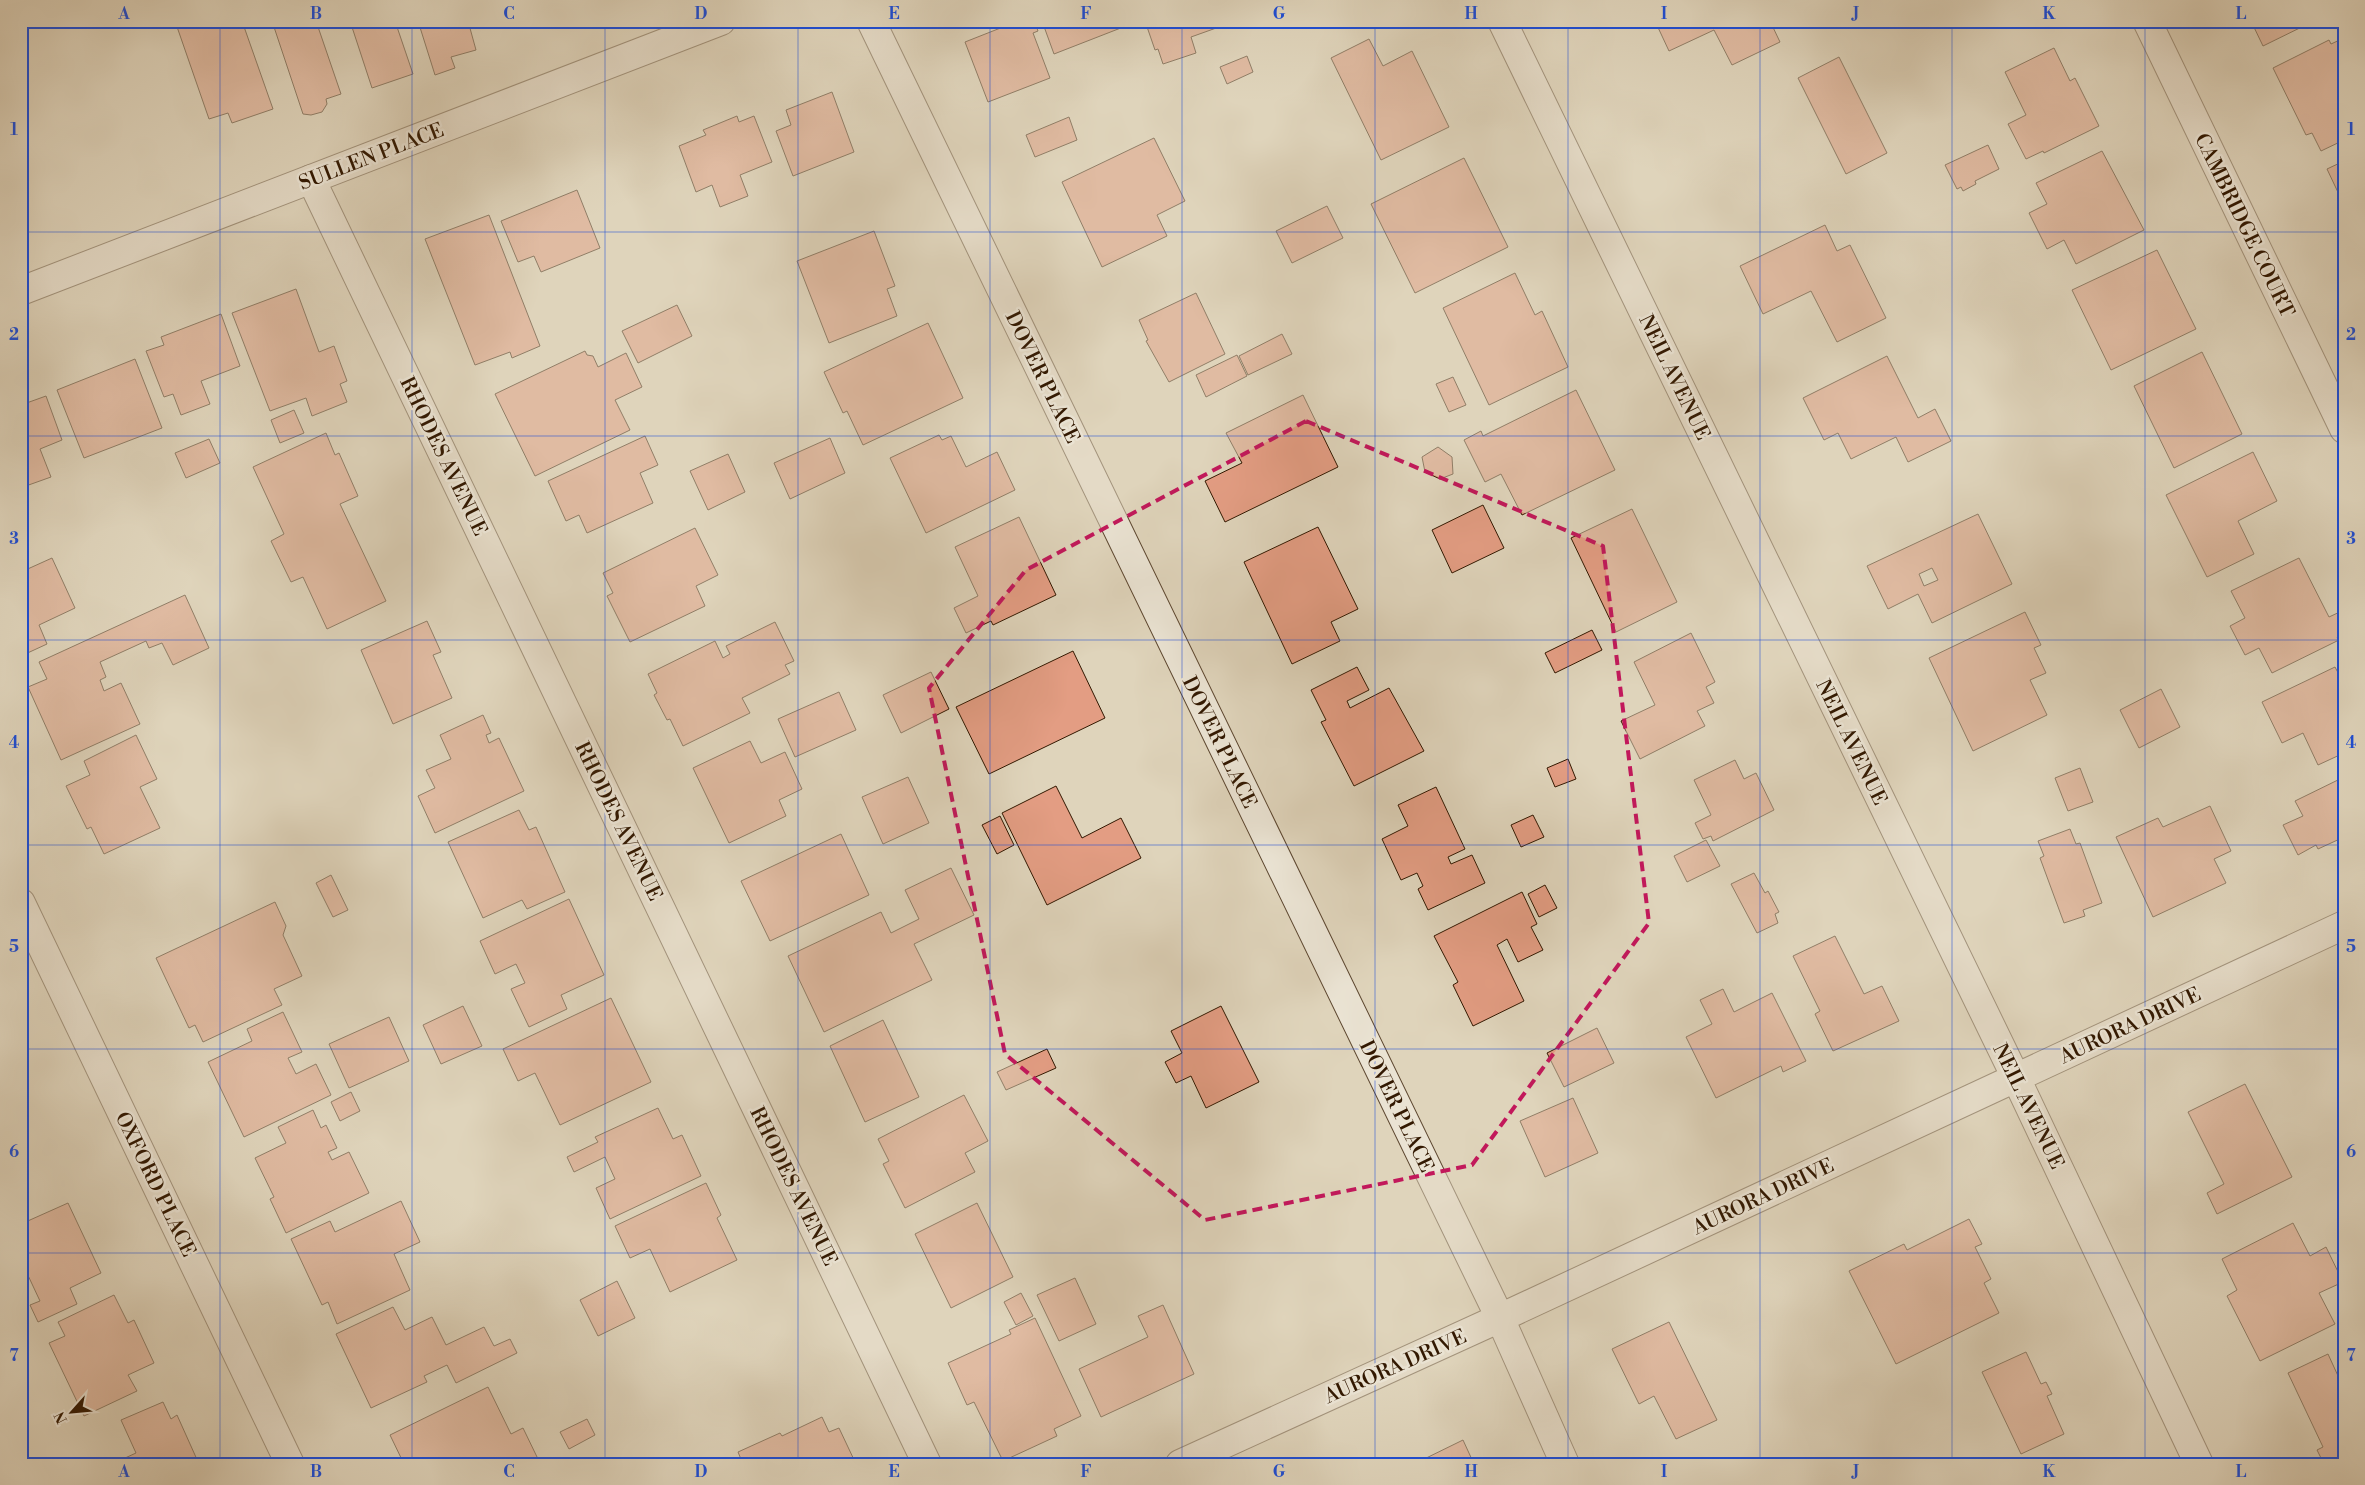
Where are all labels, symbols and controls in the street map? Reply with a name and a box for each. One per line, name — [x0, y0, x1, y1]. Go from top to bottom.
text: A — [117, 4, 130, 24]
text: B — [310, 4, 322, 24]
text: C — [503, 4, 515, 24]
text: D — [695, 4, 708, 24]
text: E — [888, 4, 900, 24]
text: F — [1080, 4, 1092, 24]
text: G — [1273, 4, 1286, 24]
text: H — [1464, 4, 1478, 24]
text: I — [1661, 4, 1667, 24]
text: J — [1851, 4, 1859, 24]
text: K — [2043, 4, 2057, 24]
text: L — [2236, 4, 2247, 24]
street label: SULLEN PLACE — [295, 118, 448, 197]
text: 1 — [10, 120, 18, 140]
text: 1 — [2347, 120, 2355, 140]
street label: CAMBRIDGE COURT — [2188, 130, 2299, 322]
street label: DOVER PLACE — [999, 308, 1084, 448]
street label: NEIL AVENUE — [1632, 311, 1715, 445]
text: 2 — [9, 325, 19, 345]
text: 2 — [2346, 325, 2356, 345]
street label: RHODES AVENUE — [393, 373, 492, 540]
text: 3 — [9, 529, 19, 549]
text: 3 — [2346, 529, 2356, 549]
street label: DOVER PLACE — [1176, 673, 1261, 813]
street label: NEIL AVENUE — [1809, 676, 1892, 810]
text: 4 — [9, 733, 20, 753]
text: 4 — [2346, 733, 2357, 753]
street label: RHODES AVENUE — [568, 738, 667, 905]
text: 5 — [9, 937, 19, 957]
text: 5 — [2346, 937, 2356, 957]
street label: AURORA DRIVE — [2055, 983, 2205, 1070]
street label: DOVER PLACE — [1353, 1037, 1438, 1177]
street label: NEIL AVENUE — [1986, 1040, 2069, 1174]
street label: RHODES AVENUE — [743, 1103, 842, 1270]
street label: OXFORD PLACE — [109, 1108, 201, 1261]
text: 6 — [9, 1142, 19, 1162]
text: 6 — [2346, 1142, 2356, 1162]
street label: AURORA DRIVE — [1688, 1154, 1838, 1241]
street label: AURORA DRIVE — [1320, 1325, 1471, 1410]
text: 7 — [9, 1346, 19, 1366]
text: 7 — [2346, 1346, 2356, 1366]
north arrow — [48, 1388, 98, 1438]
text: N — [51, 1408, 72, 1426]
text: A — [117, 1462, 130, 1482]
text: B — [310, 1462, 322, 1482]
text: C — [503, 1462, 515, 1482]
text: D — [695, 1462, 708, 1482]
text: E — [888, 1462, 900, 1482]
text: F — [1080, 1462, 1092, 1482]
text: G — [1273, 1462, 1286, 1482]
text: H — [1464, 1462, 1478, 1482]
text: I — [1661, 1462, 1667, 1482]
text: J — [1851, 1462, 1859, 1482]
text: K — [2043, 1462, 2057, 1482]
text: L — [2236, 1462, 2247, 1482]

